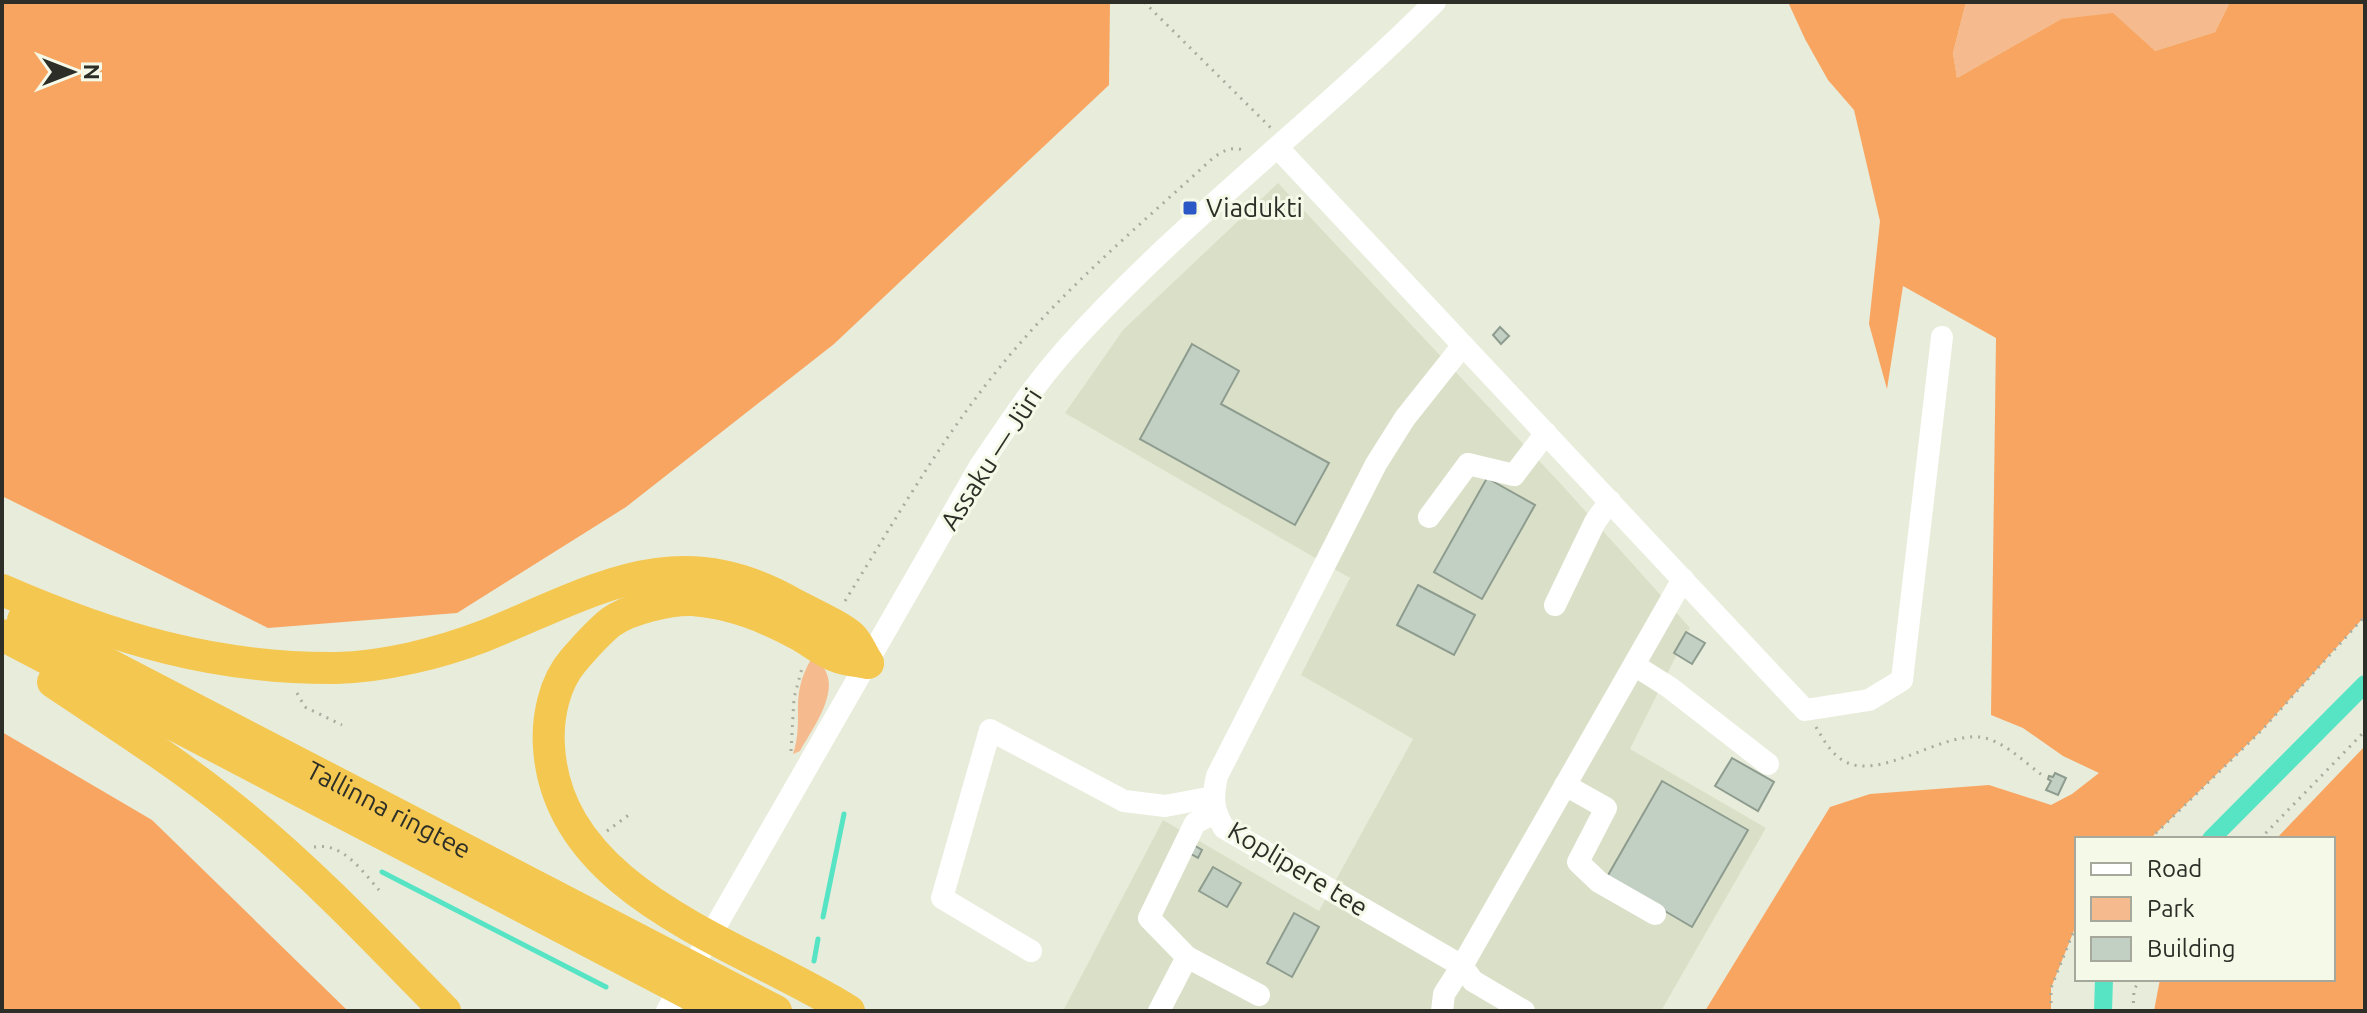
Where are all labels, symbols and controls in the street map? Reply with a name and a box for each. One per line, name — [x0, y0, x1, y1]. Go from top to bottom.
north arrow — [32, 32, 112, 112]
text: N — [80, 64, 105, 80]
place label: Viadukti — [1206, 193, 1303, 222]
marker: Viadukti — [1181, 199, 1199, 217]
street label: Assaku — Jüri — [934, 383, 1047, 535]
street label: Tallinna ringtee — [302, 755, 476, 864]
street label: Koplipere tee — [1223, 816, 1373, 922]
legend — [2075, 837, 2335, 981]
text: Road — [2147, 855, 2202, 882]
text: Park — [2147, 895, 2195, 922]
text: Building — [2147, 935, 2235, 962]

